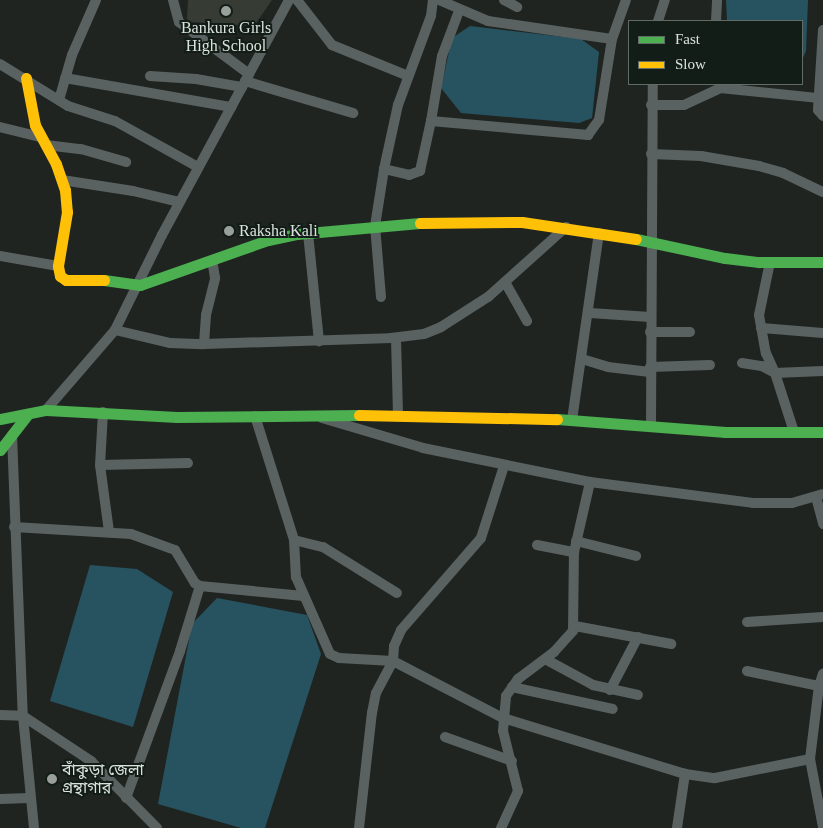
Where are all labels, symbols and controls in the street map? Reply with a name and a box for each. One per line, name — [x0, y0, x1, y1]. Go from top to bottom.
marker: Bankura Girls High School — [220, 5, 232, 17]
place label: Bankura Girls High School — [181, 18, 271, 56]
legend — [628, 20, 803, 85]
text: Fast — [675, 31, 700, 47]
text: Slow — [675, 56, 706, 72]
place label: Raksha Kali — [239, 221, 318, 241]
marker: Raksha Kali — [223, 225, 235, 237]
place label: বাঁকুড়া জেলা গ্ৰন্থাগার — [62, 760, 144, 798]
marker: বাঁকুড়া জেলা গ্ৰন্থাগার — [46, 773, 58, 785]

